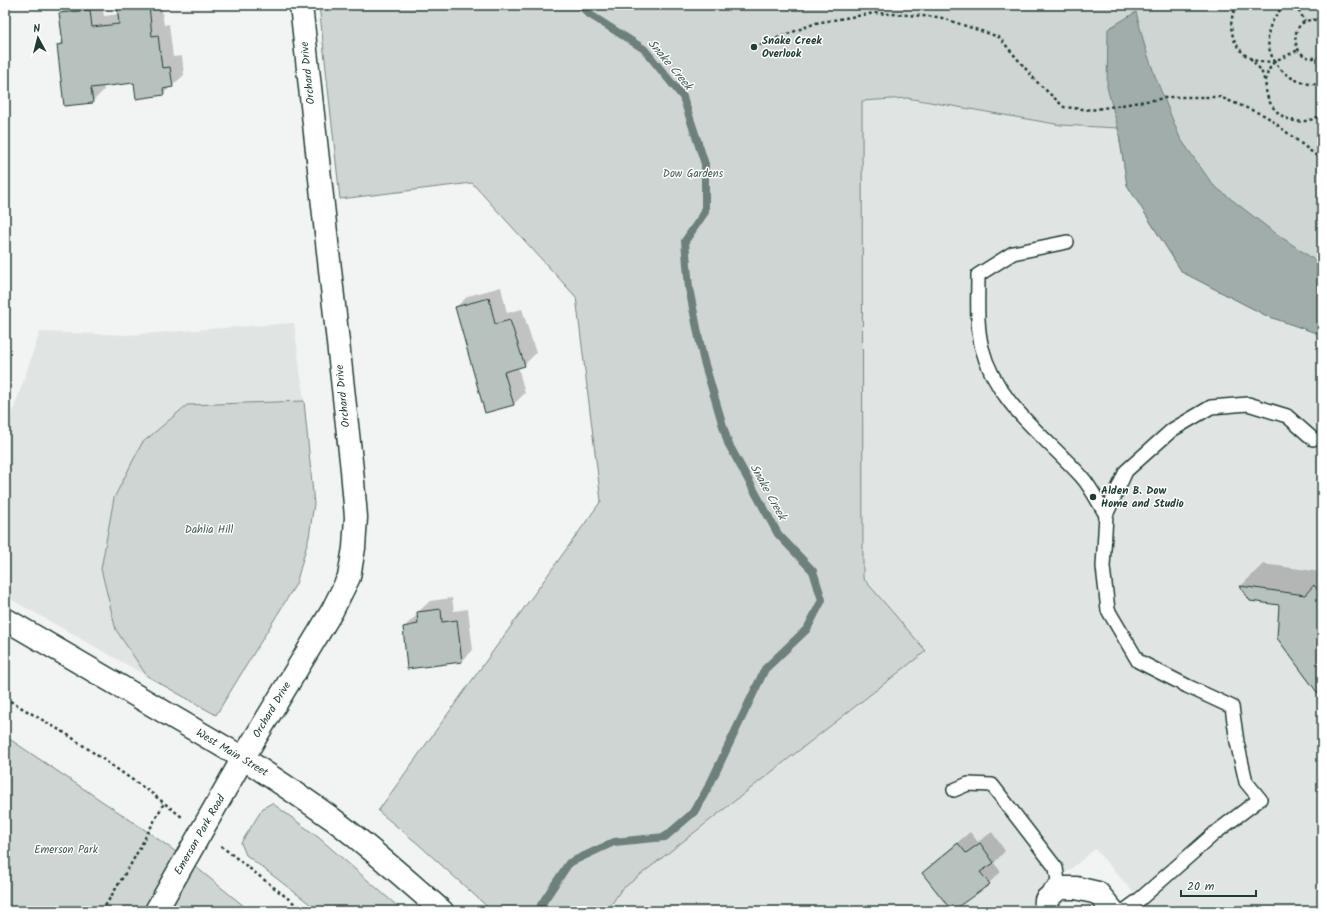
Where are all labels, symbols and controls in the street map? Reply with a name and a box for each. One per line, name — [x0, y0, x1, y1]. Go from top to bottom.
north arrow — [18, 18, 58, 58]
text: N — [32, 20, 41, 38]
place label: Snake Creek Overlook — [762, 32, 822, 63]
water label: Snake Creek — [643, 35, 699, 97]
street label: Orchard Drive — [296, 41, 320, 105]
marker: Snake Creek Overlook — [749, 42, 759, 52]
park label: Dow Gardens — [663, 165, 724, 183]
street label: Orchard Drive — [331, 364, 355, 428]
water label: Snake Creek — [745, 460, 792, 526]
place label: Alden B. Dow Home and Studio — [1101, 482, 1184, 513]
marker: Alden B. Dow Home and Studio — [1088, 492, 1098, 502]
park label: Dahlia Hill — [185, 521, 234, 539]
street label: Orchard Drive — [248, 678, 296, 742]
street label: West Main Street — [192, 724, 272, 782]
street label: Emerson Park Road — [170, 791, 231, 879]
park label: Emerson Park — [34, 841, 99, 859]
scale bar — [1181, 872, 1256, 898]
text: 20 m — [1187, 877, 1215, 896]

